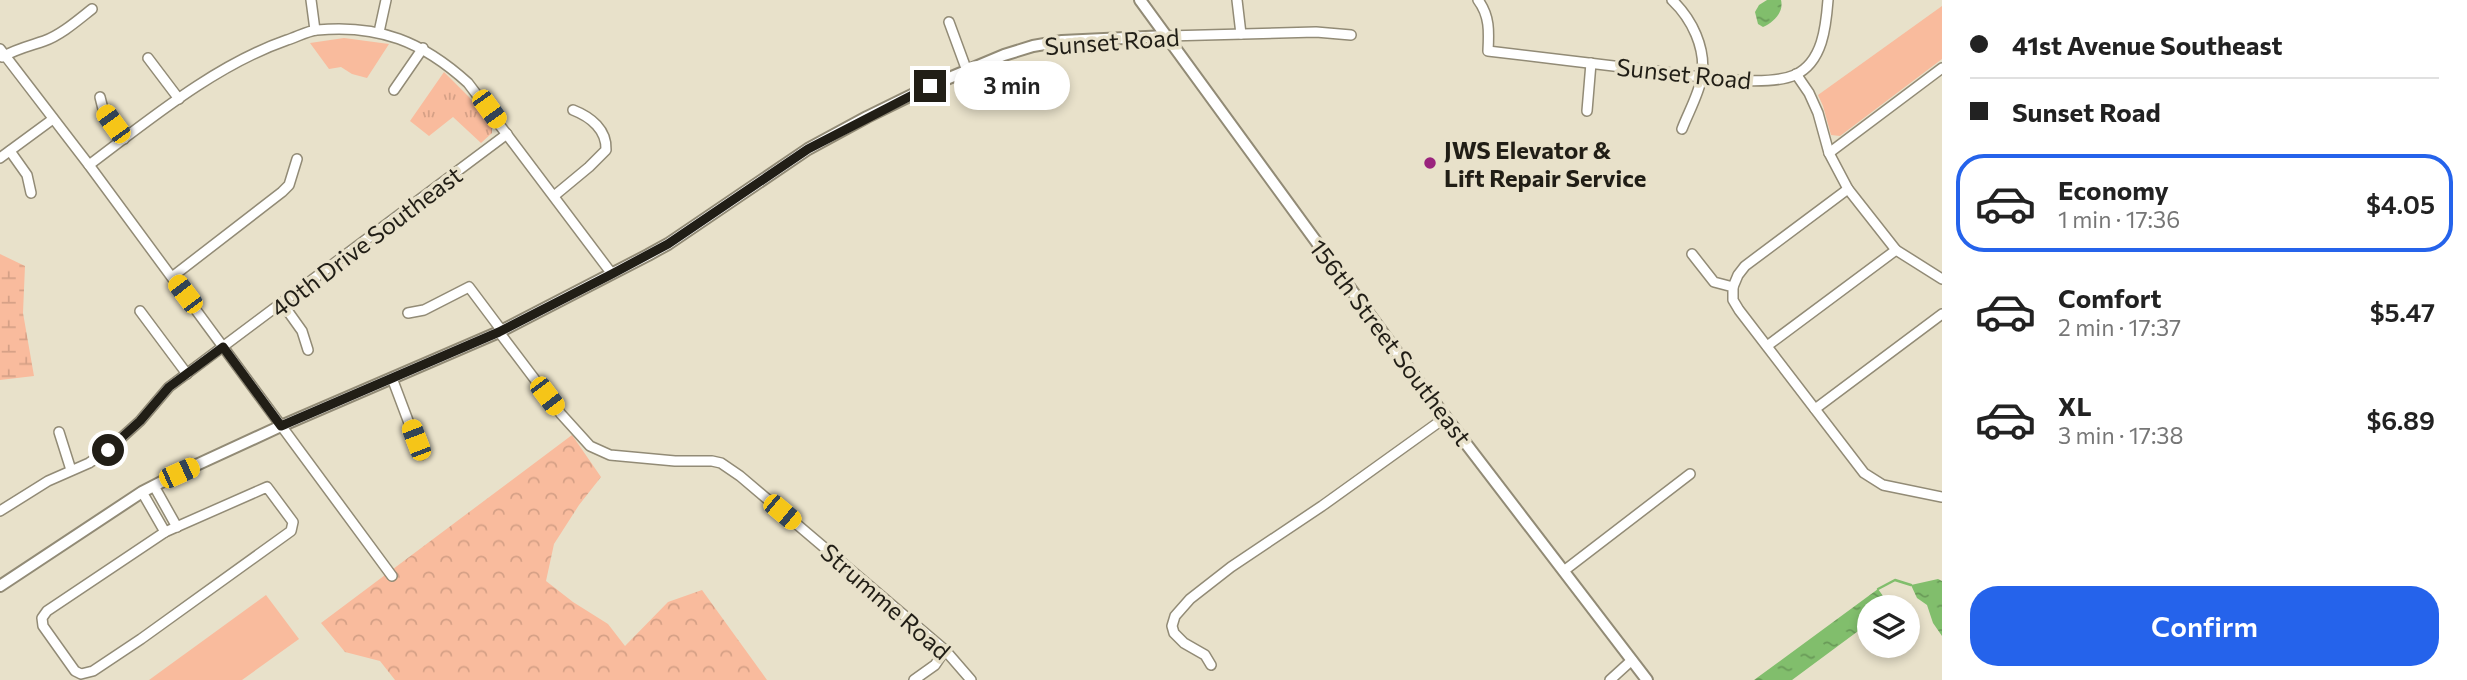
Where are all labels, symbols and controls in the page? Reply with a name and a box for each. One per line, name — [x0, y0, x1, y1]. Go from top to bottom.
street label: Sunset Road — [1044, 22, 1180, 60]
text: 41st Avenue Southeast — [2012, 29, 2282, 60]
street label: Sunset Road — [1615, 52, 1753, 94]
callout: 3 min — [954, 62, 1070, 110]
route end — [914, 70, 946, 102]
text: 3 min — [983, 71, 1041, 99]
car — [469, 86, 510, 132]
text: Sunset Road — [2012, 96, 2161, 127]
car — [93, 101, 134, 147]
place label: JWS Elevator & Lift Repair Service — [1444, 135, 1647, 192]
marker: JWS Elevator & Lift Repair Service — [1422, 155, 1438, 171]
street label: 40th Drive Southeast — [265, 159, 468, 322]
icon: car — [1974, 172, 2037, 235]
text: Economy — [2058, 174, 2169, 205]
text: $4.05 — [2366, 188, 2435, 219]
text: 1 min · 17:36 — [2058, 205, 2180, 233]
street label: 156th Street Southeast — [1304, 233, 1478, 451]
car — [164, 271, 207, 317]
icon: car — [1974, 280, 2037, 343]
text: Comfort — [2058, 282, 2161, 313]
text: $5.47 — [2370, 296, 2435, 327]
text: 2 min · 17:37 — [2058, 313, 2181, 341]
car — [526, 373, 569, 419]
icon: car — [1974, 388, 2037, 451]
text: XL — [2058, 390, 2092, 421]
text: $6.89 — [2366, 404, 2435, 435]
car — [399, 417, 434, 463]
text: 3 min · 17:38 — [2058, 421, 2183, 449]
route start — [92, 434, 124, 466]
car — [156, 455, 203, 491]
car — [760, 490, 805, 534]
street label: Strumme Road — [815, 537, 957, 665]
button: Confirm — [1970, 586, 2439, 666]
map controls — [1857, 595, 1920, 658]
button: layers — [1857, 595, 1920, 658]

